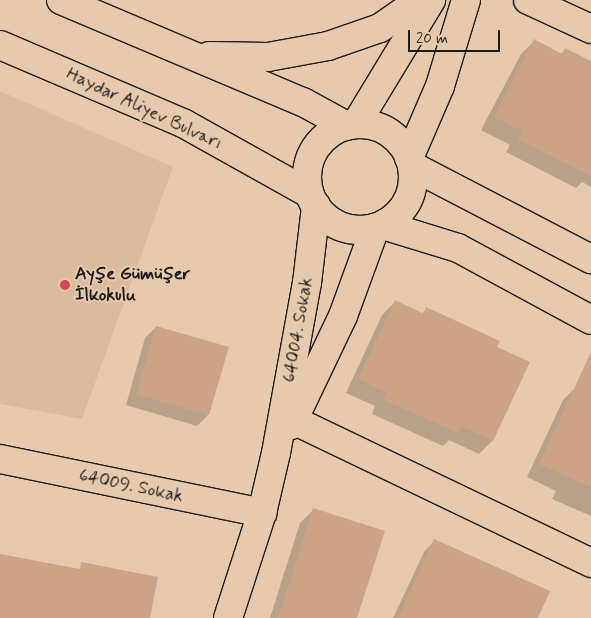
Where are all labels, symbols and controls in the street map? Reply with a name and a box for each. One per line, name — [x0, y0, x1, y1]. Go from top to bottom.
scale bar — [411, 20, 504, 52]
text: 20 m — [416, 29, 448, 49]
street label: Haydar Aliyev Bulvarı — [64, 64, 224, 154]
place label: Ayşe Gümüşer İlkokulu — [75, 264, 190, 306]
street label: 64004. Sokak — [278, 276, 318, 384]
marker: Ayşe Gümüşer İlkokulu — [59, 279, 71, 291]
street label: 64009. Sokak — [77, 464, 185, 508]

